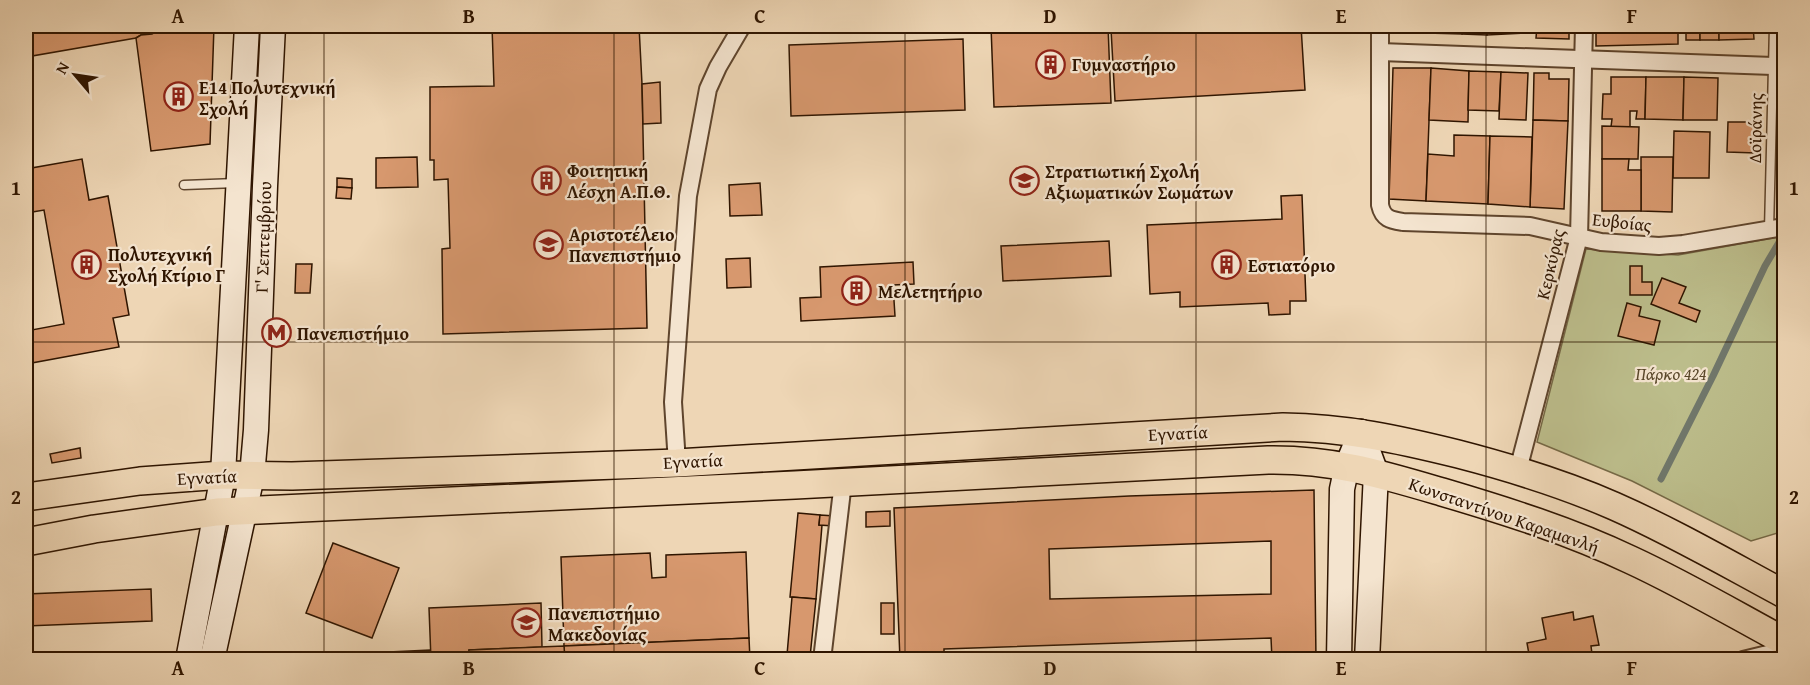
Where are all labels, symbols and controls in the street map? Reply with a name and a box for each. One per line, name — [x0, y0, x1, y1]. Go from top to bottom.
text: A — [172, 1, 185, 30]
text: B — [463, 1, 475, 30]
text: C — [754, 1, 766, 30]
text: D — [1043, 1, 1057, 30]
text: E — [1336, 1, 1347, 30]
text: F — [1627, 1, 1637, 30]
north arrow — [45, 45, 105, 105]
building icon: Γυμναστήριο — [1035, 48, 1067, 80]
place label: Γυμναστήριο — [1072, 51, 1176, 78]
text: N — [49, 57, 75, 78]
place label: E14 Πολυτεχνική Σχολή — [199, 74, 335, 122]
building icon: E14 Πολυτεχνική Σχολή — [162, 81, 194, 113]
street label: Δοϊράνης — [1741, 92, 1769, 163]
place label: Φοιτητική Λέσχη Α.Π.Θ. — [567, 157, 671, 205]
place label: Στρατιωτική Σχολή Αξιωματικών Σωμάτων — [1045, 158, 1234, 206]
building icon: Φοιτητική Λέσχη Α.Π.Θ. — [530, 164, 562, 196]
school or university icon: Στρατιωτική Σχολή Αξιωματικών Σωμάτων — [1008, 165, 1040, 197]
text: 1 — [11, 173, 21, 202]
text: 1 — [1789, 173, 1799, 202]
street label: Γ' Σεπτεμβρίου — [248, 181, 278, 293]
street label: Ευβοίας — [1591, 205, 1653, 239]
place label: Αριστοτέλειο Πανεπιστήμιο — [569, 221, 681, 269]
street label: Κερκύρας — [1529, 226, 1571, 302]
school or university icon: Αριστοτέλειο Πανεπιστήμιο — [532, 228, 564, 260]
place label: Πολυτεχνική Σχολή Κτίριο Γ — [108, 241, 226, 289]
building icon: Πολυτεχνική Σχολή Κτίριο Γ — [71, 248, 103, 280]
building icon: Εστιατόριο — [1211, 249, 1243, 281]
place label: Εστιατόριο — [1248, 252, 1335, 279]
building icon: Μελετητήριο — [841, 275, 873, 307]
place label: Μελετητήριο — [878, 278, 982, 305]
metro station icon: Πανεπιστήμιο — [260, 317, 292, 349]
place label: Πανεπιστήμιο — [297, 320, 409, 347]
park label: Πάρκο 424 — [1634, 360, 1707, 387]
street label: Εγνατία — [1147, 418, 1209, 448]
street label: Εγνατία — [662, 446, 724, 476]
street label: Εγνατία — [176, 462, 238, 492]
street label: Κωνσταντίνου Καραμανλή — [1405, 470, 1603, 560]
text: 2 — [11, 482, 21, 511]
text: 2 — [1789, 482, 1799, 511]
place label: Πανεπιστήμιο Μακεδονίας — [548, 600, 660, 648]
school or university icon: Πανεπιστήμιο Μακεδονίας — [511, 607, 543, 639]
text: A — [172, 653, 185, 682]
text: B — [463, 653, 475, 682]
text: C — [754, 653, 766, 682]
text: D — [1043, 653, 1057, 682]
text: E — [1336, 653, 1347, 682]
text: F — [1627, 653, 1637, 682]

